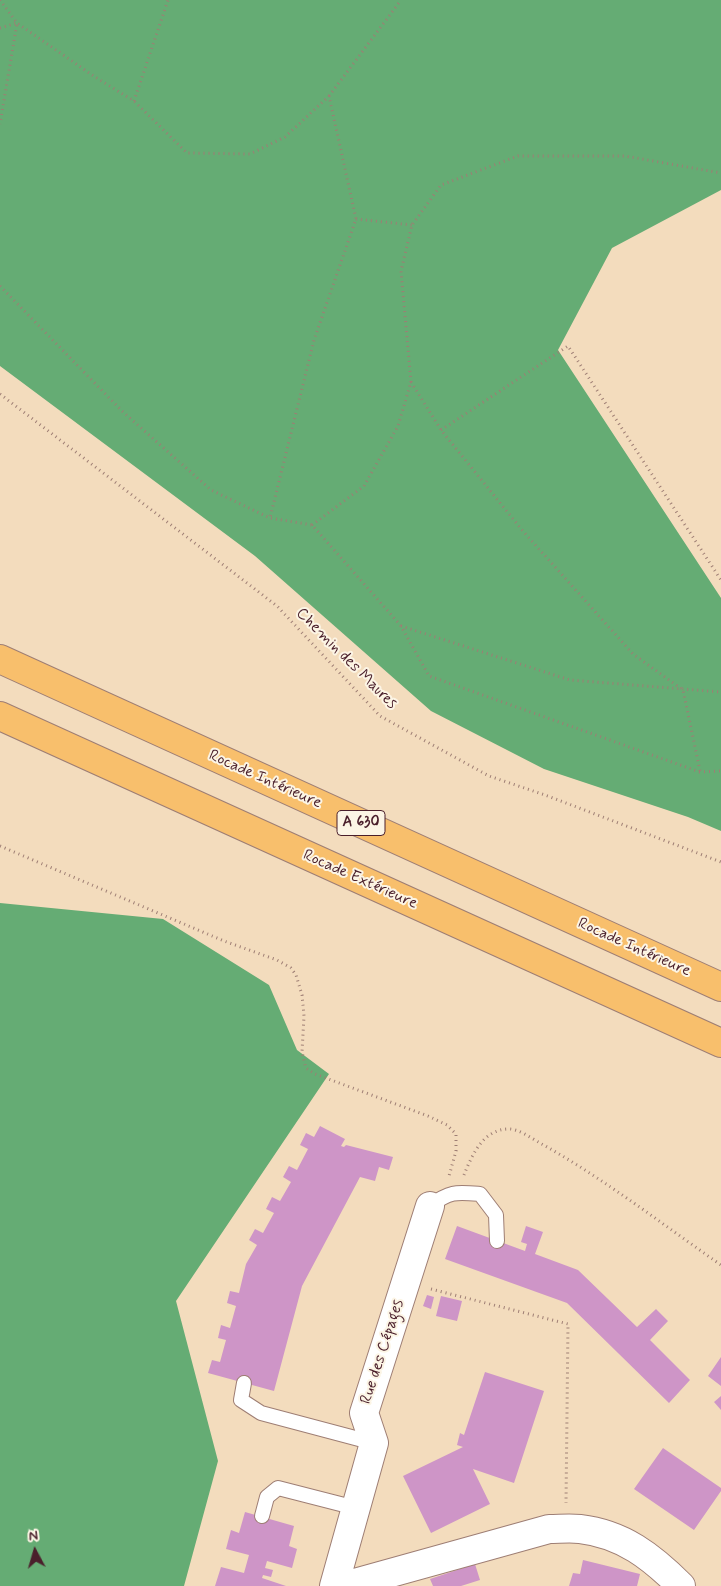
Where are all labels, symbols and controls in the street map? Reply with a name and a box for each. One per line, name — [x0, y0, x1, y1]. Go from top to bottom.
street label: Chemin des Maures — [291, 604, 401, 714]
street label: Rocade Intérieure — [206, 746, 324, 814]
road number: A 630 — [337, 810, 385, 836]
street label: Rocade Extérieure — [300, 846, 420, 914]
street label: Rocade Intérieure — [575, 914, 693, 982]
street label: Rue des Cépages — [357, 1297, 409, 1407]
north arrow — [10, 1526, 60, 1576]
text: N — [28, 1527, 39, 1546]

